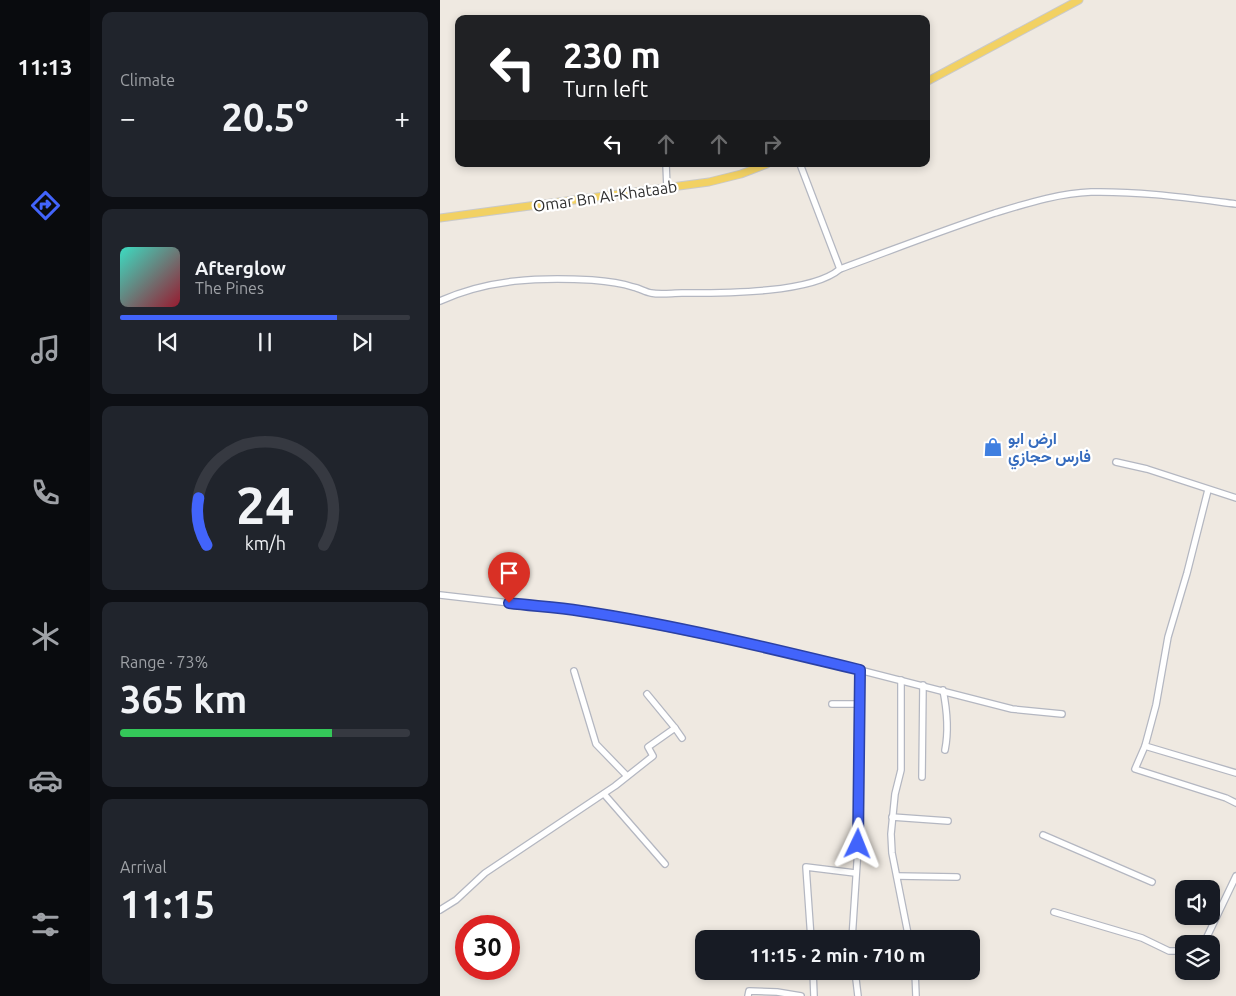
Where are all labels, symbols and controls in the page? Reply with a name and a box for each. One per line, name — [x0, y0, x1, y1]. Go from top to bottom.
icon: left — [480, 35, 545, 100]
text: 230 m — [563, 35, 661, 75]
text: 11:13 — [17, 54, 73, 79]
text: Climate — [120, 71, 175, 89]
text: Turn left — [563, 76, 648, 101]
text: 20.5° — [221, 96, 309, 138]
text: − — [120, 102, 136, 133]
text: + — [394, 102, 410, 133]
icon: left — [599, 130, 627, 158]
icon: ahead — [652, 130, 680, 158]
icon: ahead — [705, 130, 733, 158]
icon: right — [758, 130, 786, 158]
street label: Omar Bn Al-Khataab — [532, 177, 678, 215]
icon: directions — [28, 188, 63, 223]
text: Afterglow — [195, 257, 286, 279]
text: The Pines — [195, 279, 264, 297]
icon: previous — [154, 328, 182, 356]
icon: pause — [251, 328, 279, 356]
icon: next — [348, 328, 376, 356]
icon: music — [28, 332, 63, 367]
place label: ارض ابو فارس حجازي — [1008, 429, 1091, 470]
shop icon: ارض ابو فارس حجازي — [982, 436, 1004, 458]
icon: phone — [28, 475, 63, 510]
text: 24 — [236, 476, 294, 534]
text: km/h — [244, 533, 286, 553]
pin — [488, 552, 530, 603]
icon: arrive — [495, 559, 523, 587]
icon: climate — [28, 619, 63, 654]
text: Range · 73% — [120, 653, 208, 671]
text: 365 km — [120, 678, 247, 720]
icon: car — [28, 763, 63, 798]
position arrow — [831, 817, 883, 869]
text: Arrival — [120, 858, 167, 876]
map controls — [1175, 880, 1220, 980]
button: sound — [1175, 880, 1220, 925]
text: 11:15 — [120, 883, 215, 925]
icon: filters — [28, 907, 63, 942]
speed limit sign: 30 — [455, 915, 520, 980]
button: layers — [1175, 935, 1220, 980]
text: 11:15 · 2 min · 710 m — [750, 944, 925, 966]

